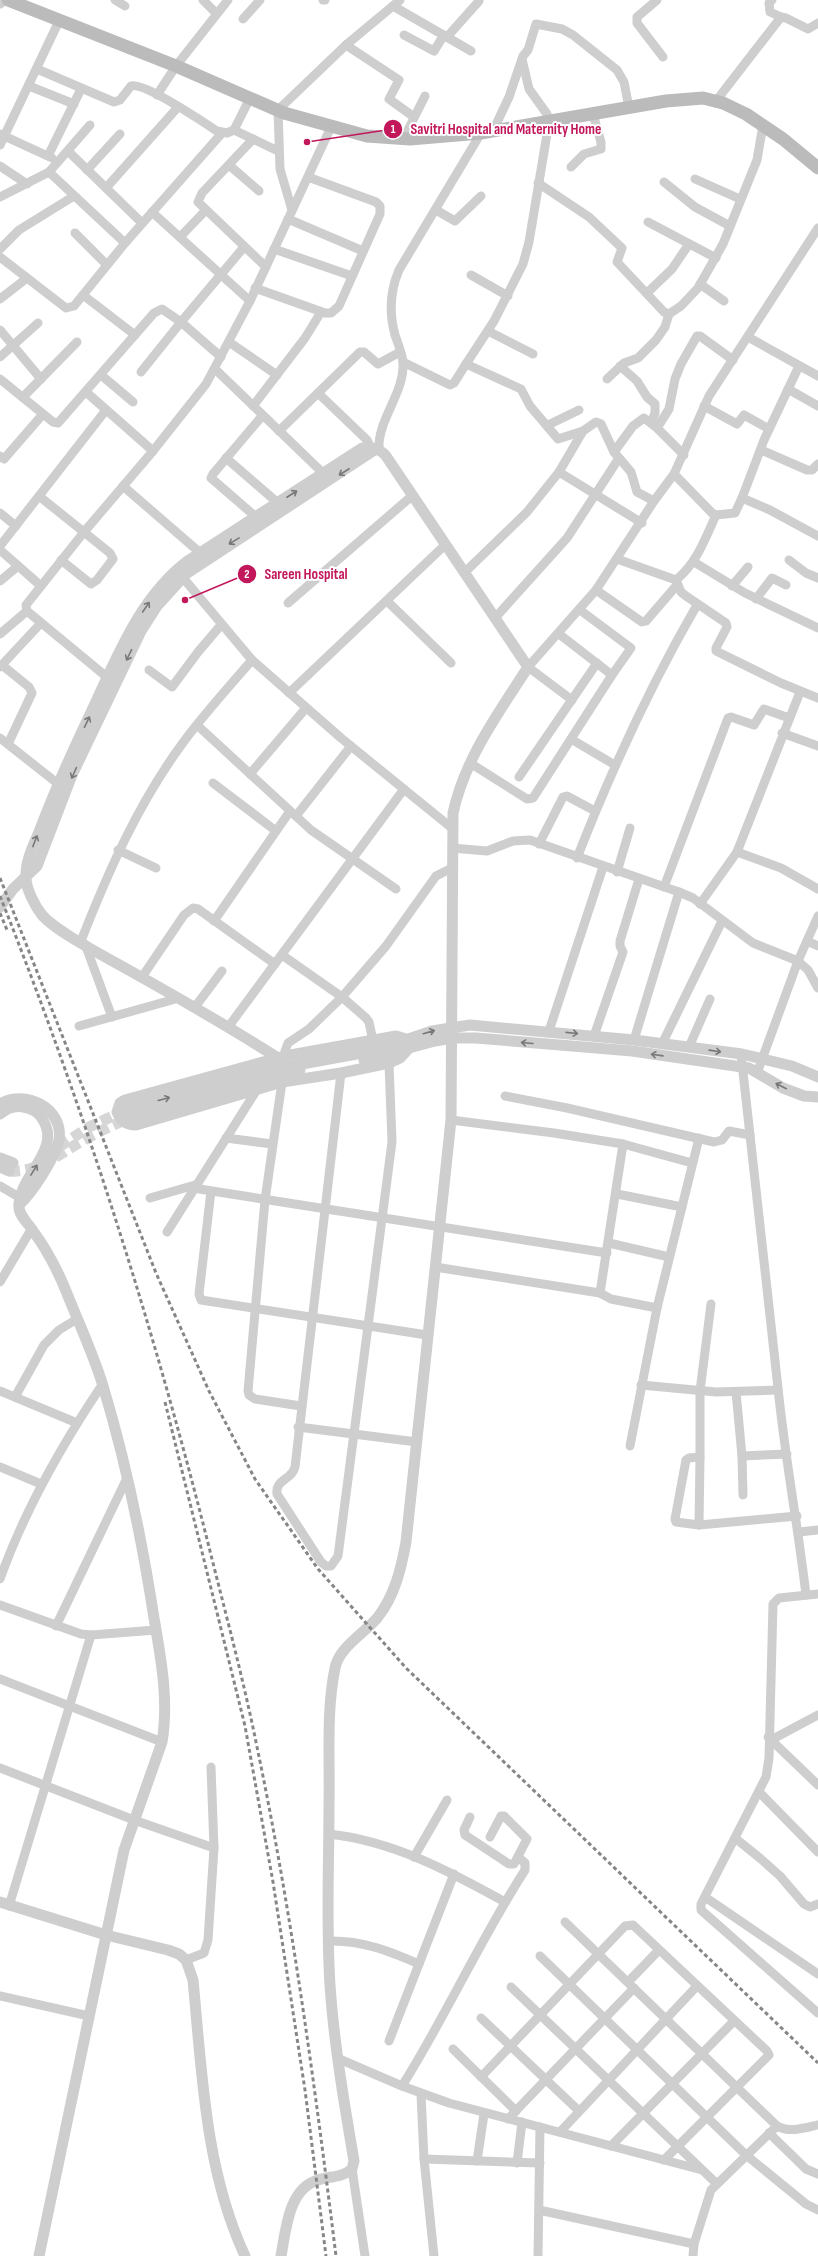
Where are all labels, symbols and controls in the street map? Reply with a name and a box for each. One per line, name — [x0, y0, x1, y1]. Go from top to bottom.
callout: Savitri Hospital and Maternity Home — [383, 115, 610, 142]
text: Savitri Hospital and Maternity Home — [411, 120, 601, 139]
text: 1 — [391, 122, 396, 137]
one-way arrow — [339, 468, 350, 476]
one-way arrow — [286, 490, 297, 499]
one-way arrow — [228, 538, 240, 546]
callout: Sareen Hospital — [237, 560, 356, 587]
text: Sareen Hospital — [264, 565, 348, 584]
text: 2 — [244, 567, 250, 582]
one-way arrow — [141, 601, 150, 612]
one-way arrow — [125, 649, 132, 661]
one-way arrow — [83, 717, 91, 729]
one-way arrow — [69, 766, 77, 778]
one-way arrow — [32, 836, 40, 848]
one-way arrow — [422, 1028, 435, 1035]
one-way arrow — [565, 1030, 578, 1037]
one-way arrow — [521, 1039, 534, 1046]
one-way arrow — [708, 1047, 721, 1055]
one-way arrow — [651, 1051, 664, 1059]
one-way arrow — [775, 1082, 787, 1089]
one-way arrow — [158, 1095, 171, 1102]
one-way arrow — [30, 1164, 38, 1176]

